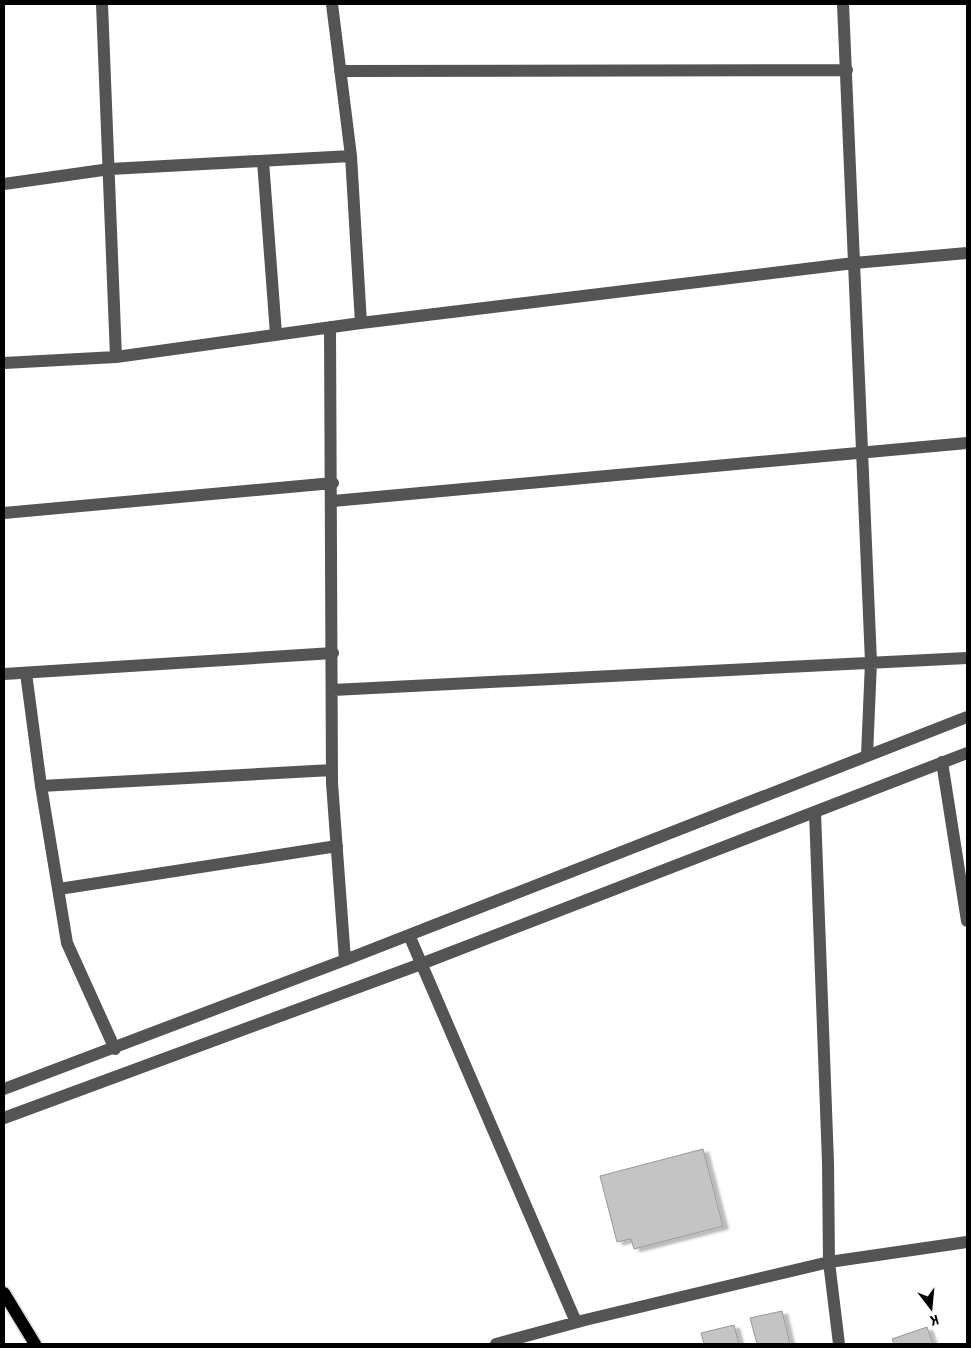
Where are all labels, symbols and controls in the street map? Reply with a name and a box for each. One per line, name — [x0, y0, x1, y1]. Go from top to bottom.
north arrow — [906, 1283, 956, 1333]
text: K — [927, 1310, 942, 1332]

